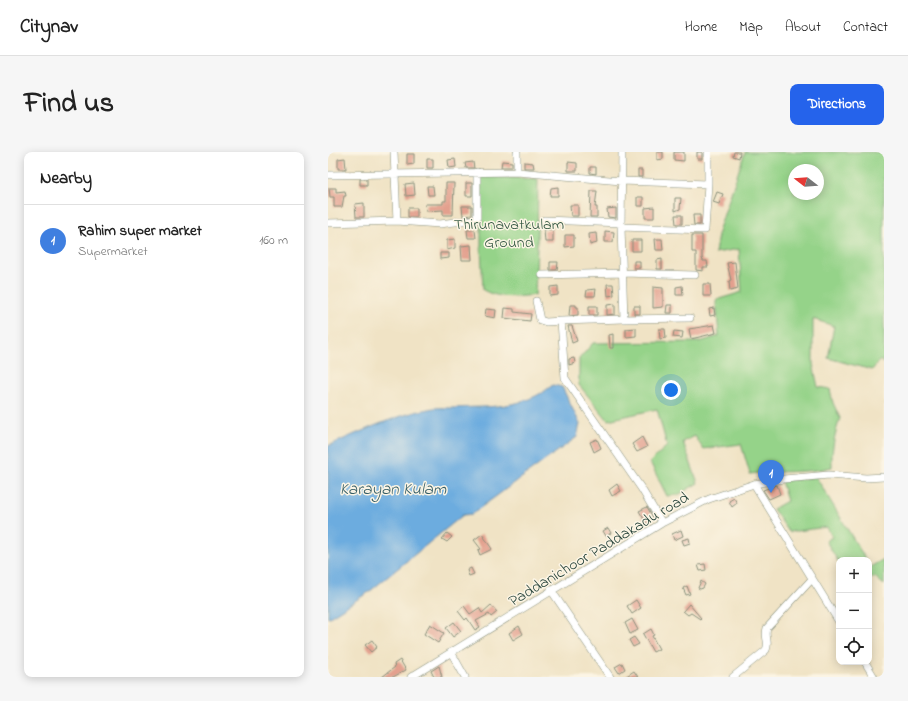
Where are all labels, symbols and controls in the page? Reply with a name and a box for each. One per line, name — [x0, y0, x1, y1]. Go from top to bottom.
text: Citynav — [20, 14, 78, 41]
text: Home — [685, 17, 717, 38]
text: Map — [739, 17, 763, 38]
text: About — [785, 17, 821, 38]
text: Contact — [843, 17, 888, 38]
text: Find us — [24, 84, 114, 125]
button: Directions — [790, 84, 884, 125]
north arrow — [788, 164, 824, 200]
text: Nearby — [40, 166, 92, 191]
park label: Thirunavatkulam Ground — [454, 213, 564, 255]
text: Rahim super market — [78, 220, 202, 242]
text: 1 — [51, 231, 55, 250]
text: 160 m — [259, 231, 288, 250]
text: Supermarket — [78, 242, 148, 261]
your location — [661, 380, 681, 400]
pin: 1 — [758, 460, 784, 493]
water label: Karayan Kulam — [340, 477, 447, 503]
street label: Paddanichoor Paddakadu road — [504, 486, 694, 613]
map controls — [836, 557, 872, 665]
button: + — [836, 557, 872, 593]
button: − — [836, 593, 872, 629]
button: locate — [836, 629, 872, 665]

